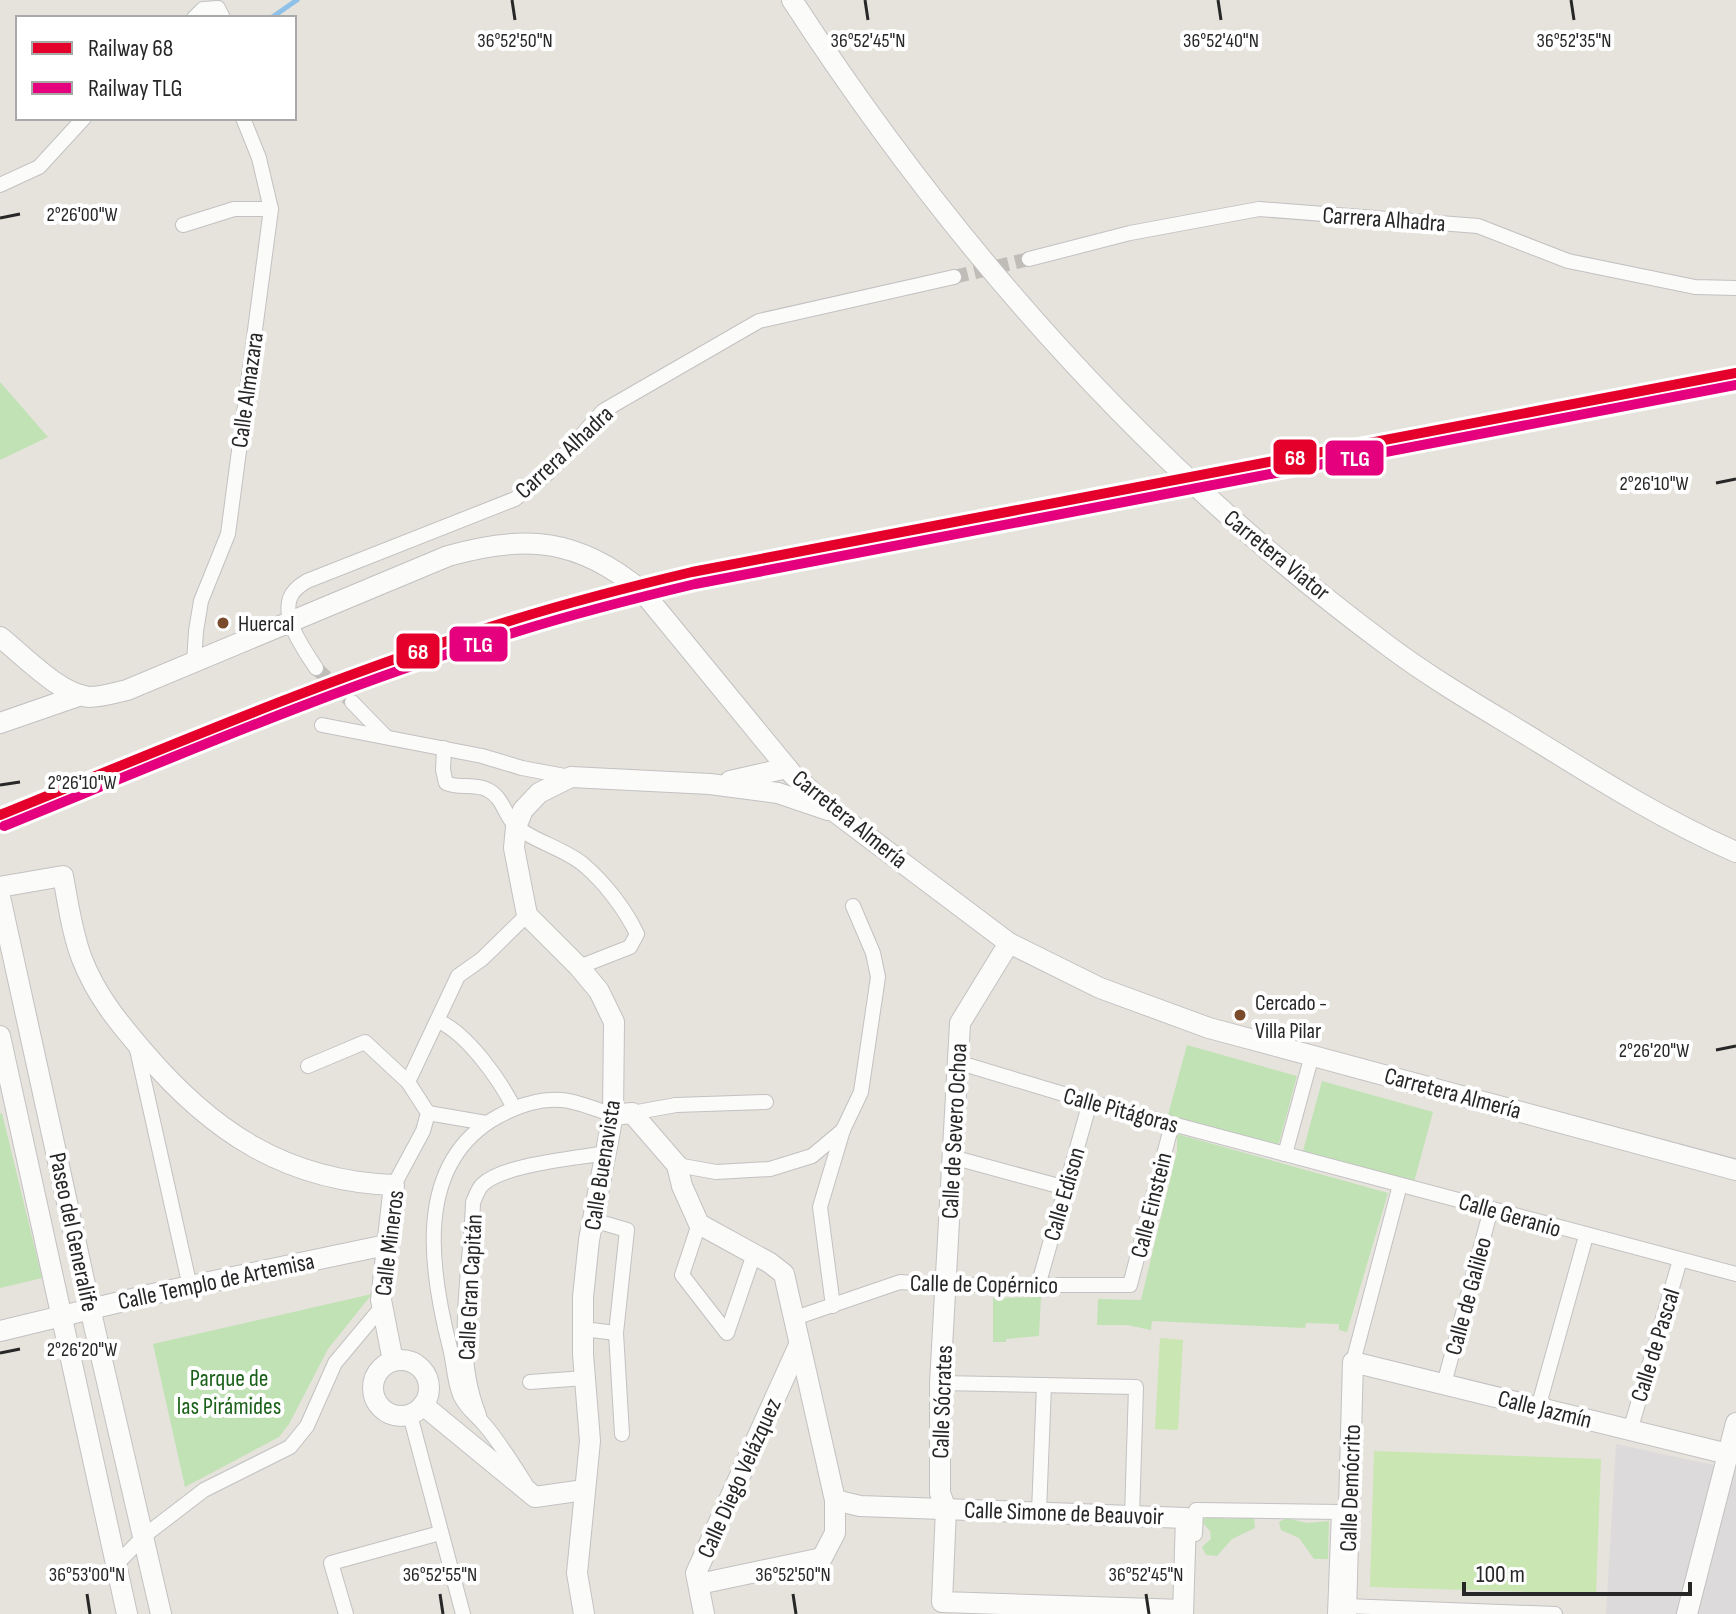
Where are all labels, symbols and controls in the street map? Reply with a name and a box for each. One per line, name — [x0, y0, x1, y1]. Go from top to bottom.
legend — [16, 16, 296, 120]
text: 36°52'50"N — [477, 29, 553, 53]
text: 36°52'45"N — [831, 29, 905, 53]
text: 36°52'40"N — [1183, 29, 1259, 53]
text: 36°52'35"N — [1537, 29, 1611, 53]
text: Railway 68 — [88, 34, 173, 63]
text: Railway TLG — [88, 74, 183, 103]
street label: Carrera Alhadra — [1321, 201, 1447, 238]
text: 2°26'00"W — [46, 203, 118, 227]
street label: Calle Almazara — [225, 331, 270, 450]
street label: Carrera Alhadra — [509, 400, 619, 505]
line badge: 68 — [1272, 438, 1318, 476]
line badge: TLG — [1324, 439, 1385, 477]
text: 68 — [1285, 445, 1305, 472]
text: TLG — [1340, 446, 1370, 473]
text: 2°26'10"W — [1619, 472, 1689, 496]
street label: Carretera Viator — [1218, 504, 1336, 607]
place label: Huercal — [238, 611, 294, 638]
marker: Huercal — [215, 615, 231, 631]
line badge: TLG — [448, 625, 509, 663]
line badge: 68 — [395, 632, 441, 670]
text: TLG — [463, 632, 493, 659]
text: 68 — [408, 639, 428, 666]
street label: Carretera Almería — [786, 764, 913, 875]
text: 2°26'10"W — [47, 771, 117, 795]
place label: Cercado - Villa Pilar — [1255, 990, 1327, 1045]
marker: Cercado - Villa Pilar — [1232, 1007, 1248, 1023]
text: 2°26'20"W — [1619, 1039, 1689, 1063]
street label: Calle de Severo Ochoa — [935, 1042, 974, 1220]
street label: Carretera Almería — [1381, 1061, 1524, 1126]
street label: Calle Pitágoras — [1060, 1081, 1181, 1140]
street label: Calle Buenavista — [578, 1098, 627, 1232]
street label: Calle Edison — [1037, 1144, 1092, 1244]
street label: Calle Einstein — [1124, 1149, 1179, 1261]
street label: Paseo del Generalife — [43, 1150, 105, 1314]
street label: Calle Geranio — [1455, 1187, 1564, 1244]
street label: Calle Mineros — [369, 1188, 410, 1298]
street label: Calle Gran Capitán — [452, 1213, 489, 1361]
street label: Calle de Galileo — [1439, 1234, 1498, 1358]
street label: Calle Templo de Artemisa — [115, 1247, 317, 1316]
street label: Calle de Copérnico — [910, 1269, 1058, 1300]
street label: Calle de Pascal — [1625, 1285, 1686, 1405]
text: 2°26'20"W — [47, 1338, 117, 1362]
street label: Calle Sócrates — [926, 1345, 959, 1459]
park label: Parque de las Pirámides — [177, 1364, 281, 1421]
street label: Calle Jazmín — [1495, 1384, 1595, 1435]
street label: Calle Diego Velázquez — [691, 1393, 788, 1563]
street label: Calle Demócrito — [1334, 1424, 1367, 1552]
street label: Calle Simone de Beauvoir — [963, 1496, 1165, 1531]
scale bar — [1464, 1546, 1690, 1596]
text: 100 m — [1476, 1560, 1525, 1589]
text: 36°53'00"N — [49, 1563, 125, 1587]
text: 36°52'55"N — [403, 1563, 477, 1587]
text: 36°52'50"N — [755, 1563, 831, 1587]
text: 36°52'45"N — [1109, 1563, 1183, 1587]

